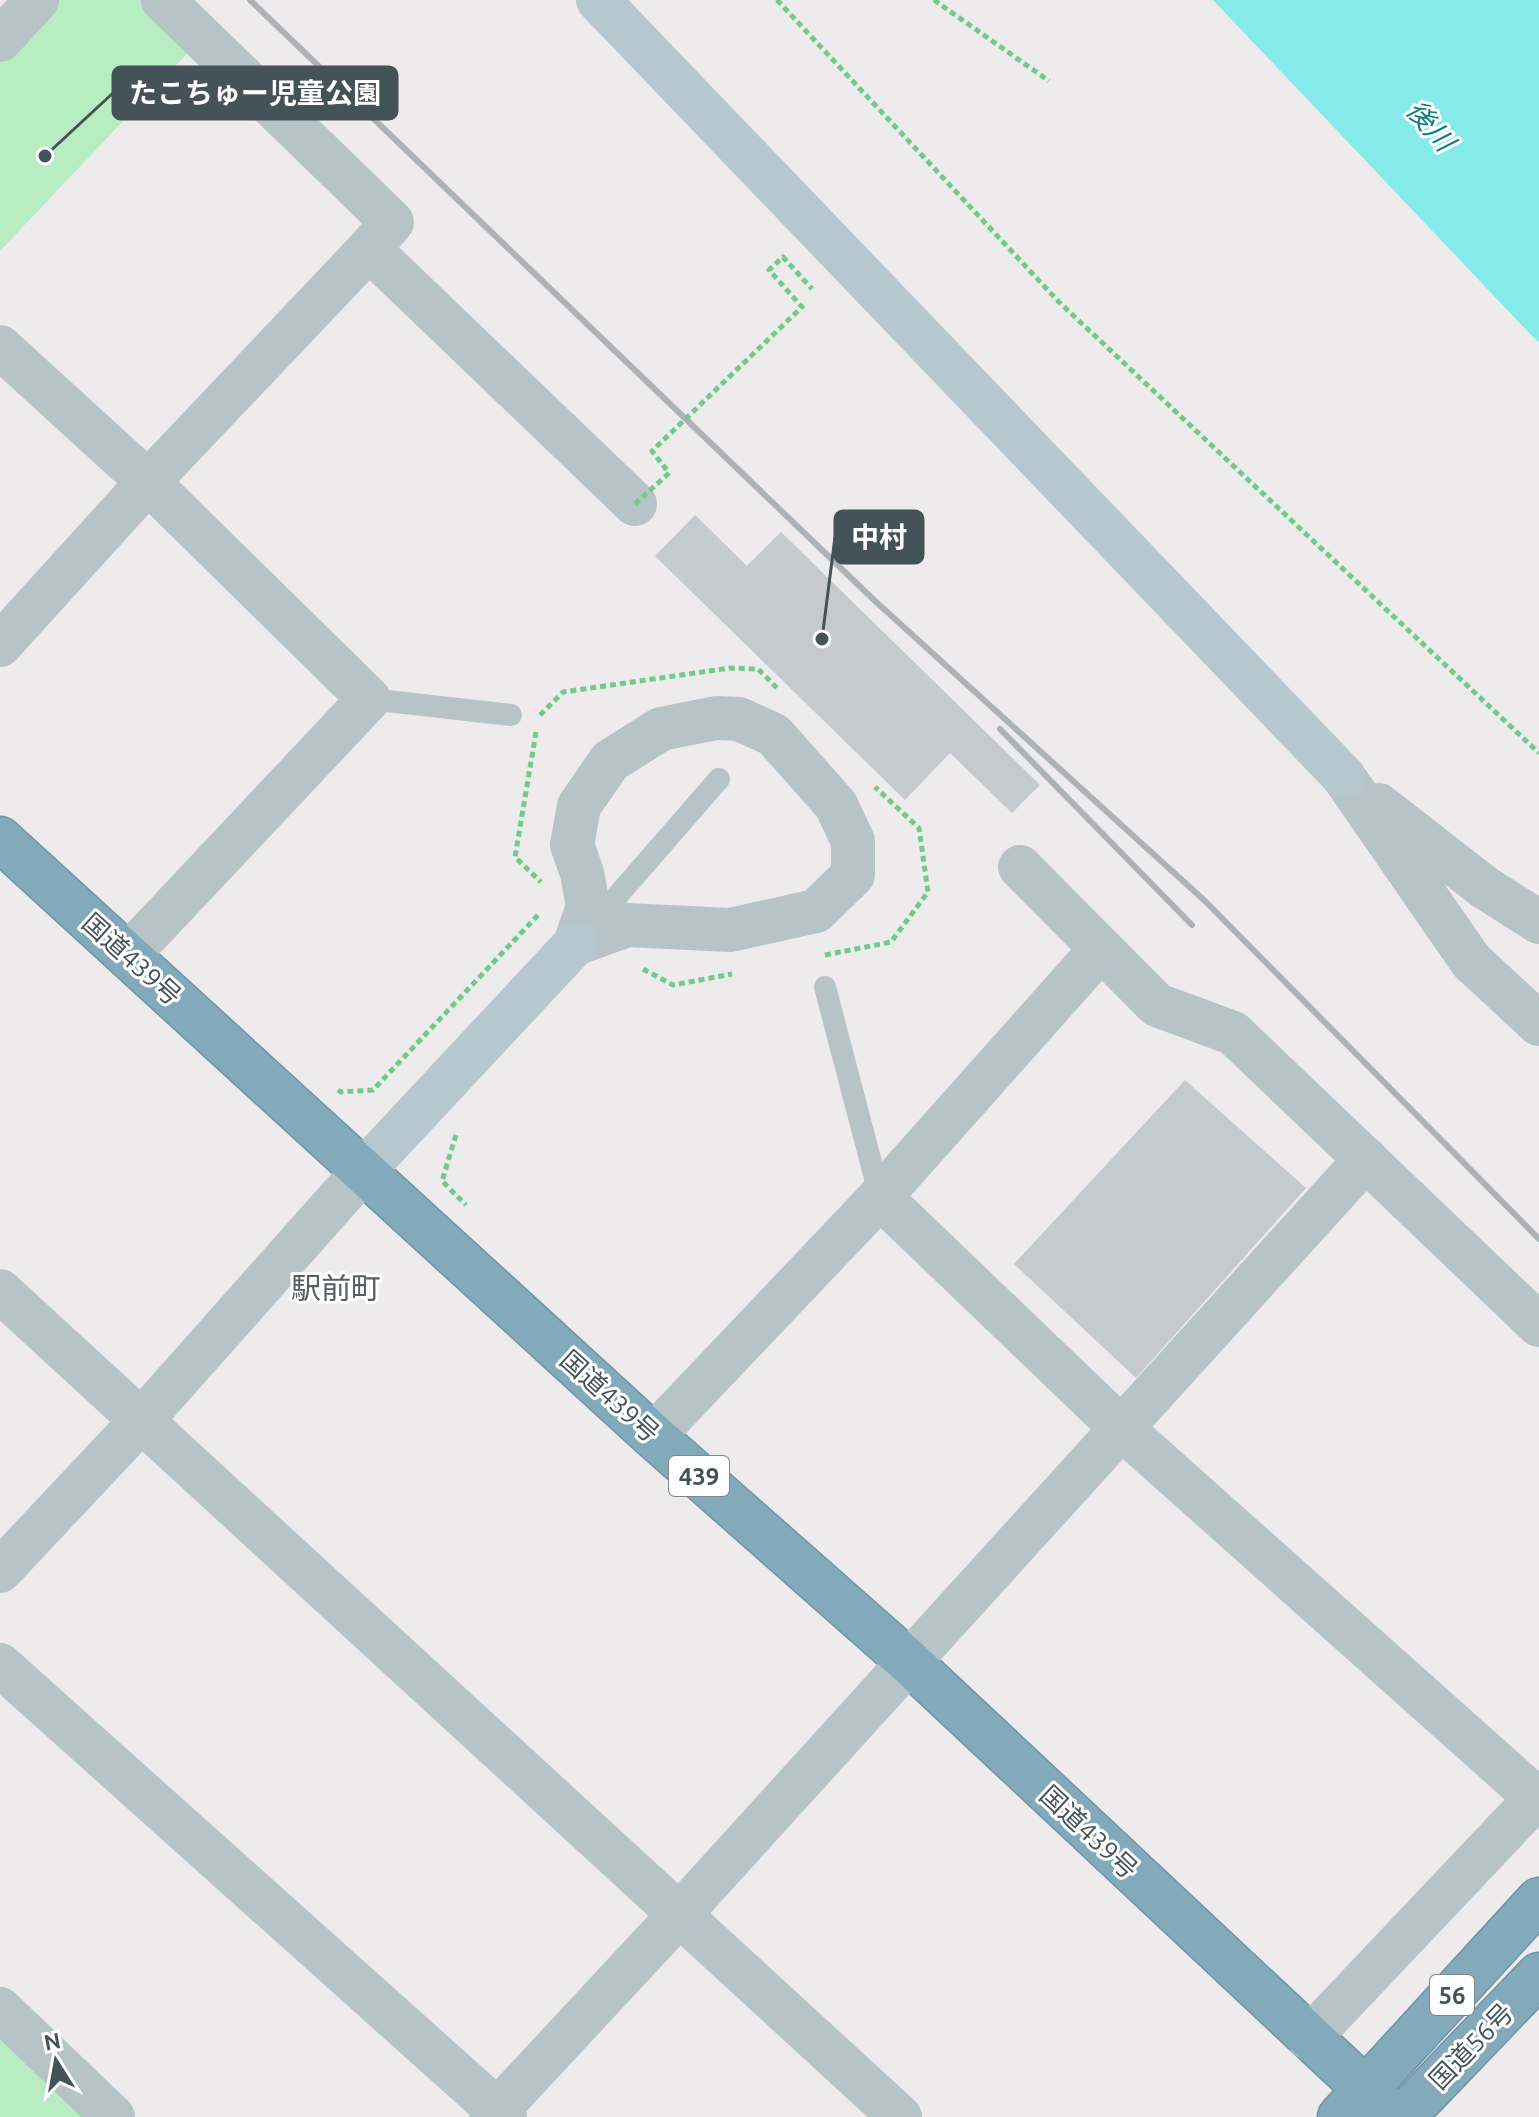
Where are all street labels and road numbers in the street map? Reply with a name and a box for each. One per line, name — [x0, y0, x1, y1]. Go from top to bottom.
street label: 国道439号 — [77, 907, 187, 1011]
street label: 国道439号 — [555, 1344, 665, 1448]
road number: 439 — [669, 1456, 729, 1496]
street label: 国道439号 — [1034, 1780, 1144, 1884]
road number: 56 — [1430, 1975, 1474, 2015]
street label: 国道56号 — [1423, 1997, 1519, 2095]

